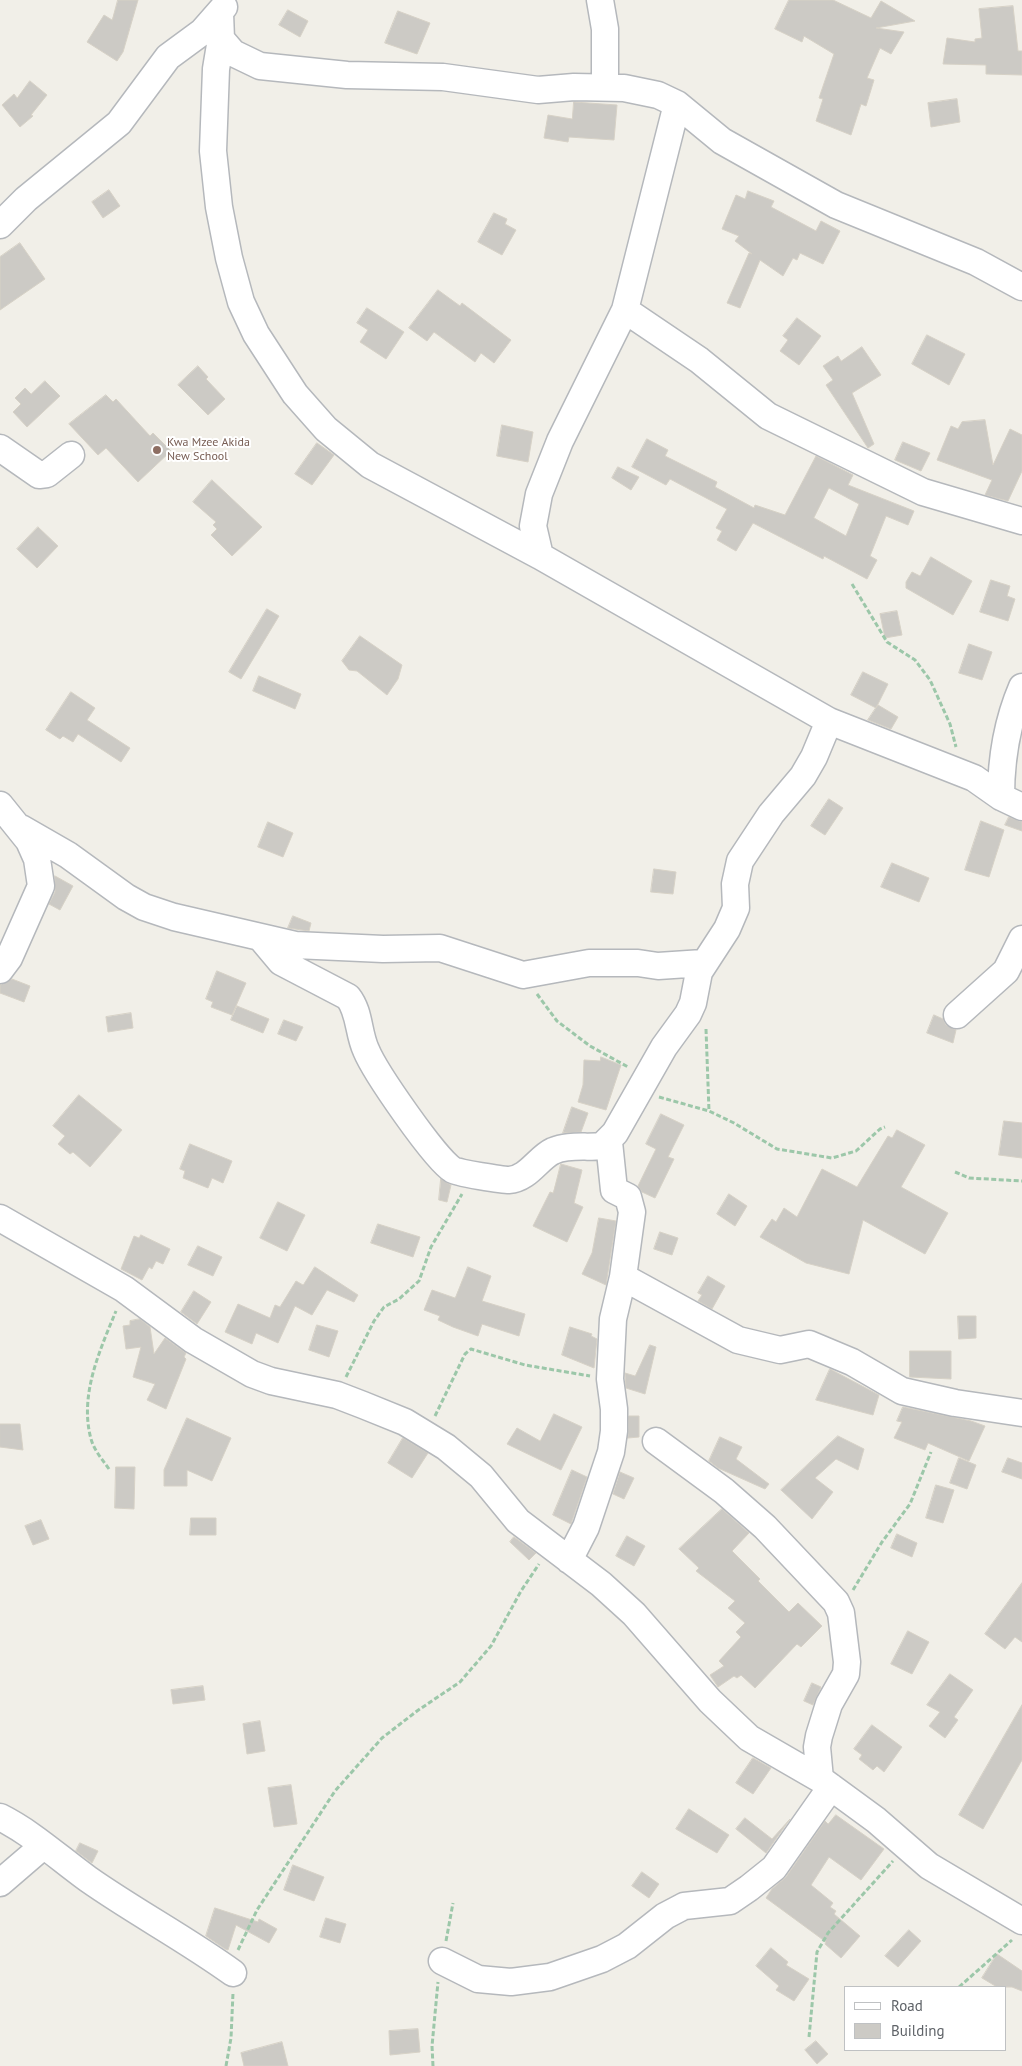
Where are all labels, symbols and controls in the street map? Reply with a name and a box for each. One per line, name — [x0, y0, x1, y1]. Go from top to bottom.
place label: Kwa Mzee Akida New School — [167, 436, 250, 464]
marker: Kwa Mzee Akida New School — [151, 444, 163, 456]
legend — [844, 1986, 1007, 2051]
text: Road — [891, 1996, 923, 2015]
text: Building — [891, 2021, 945, 2040]

